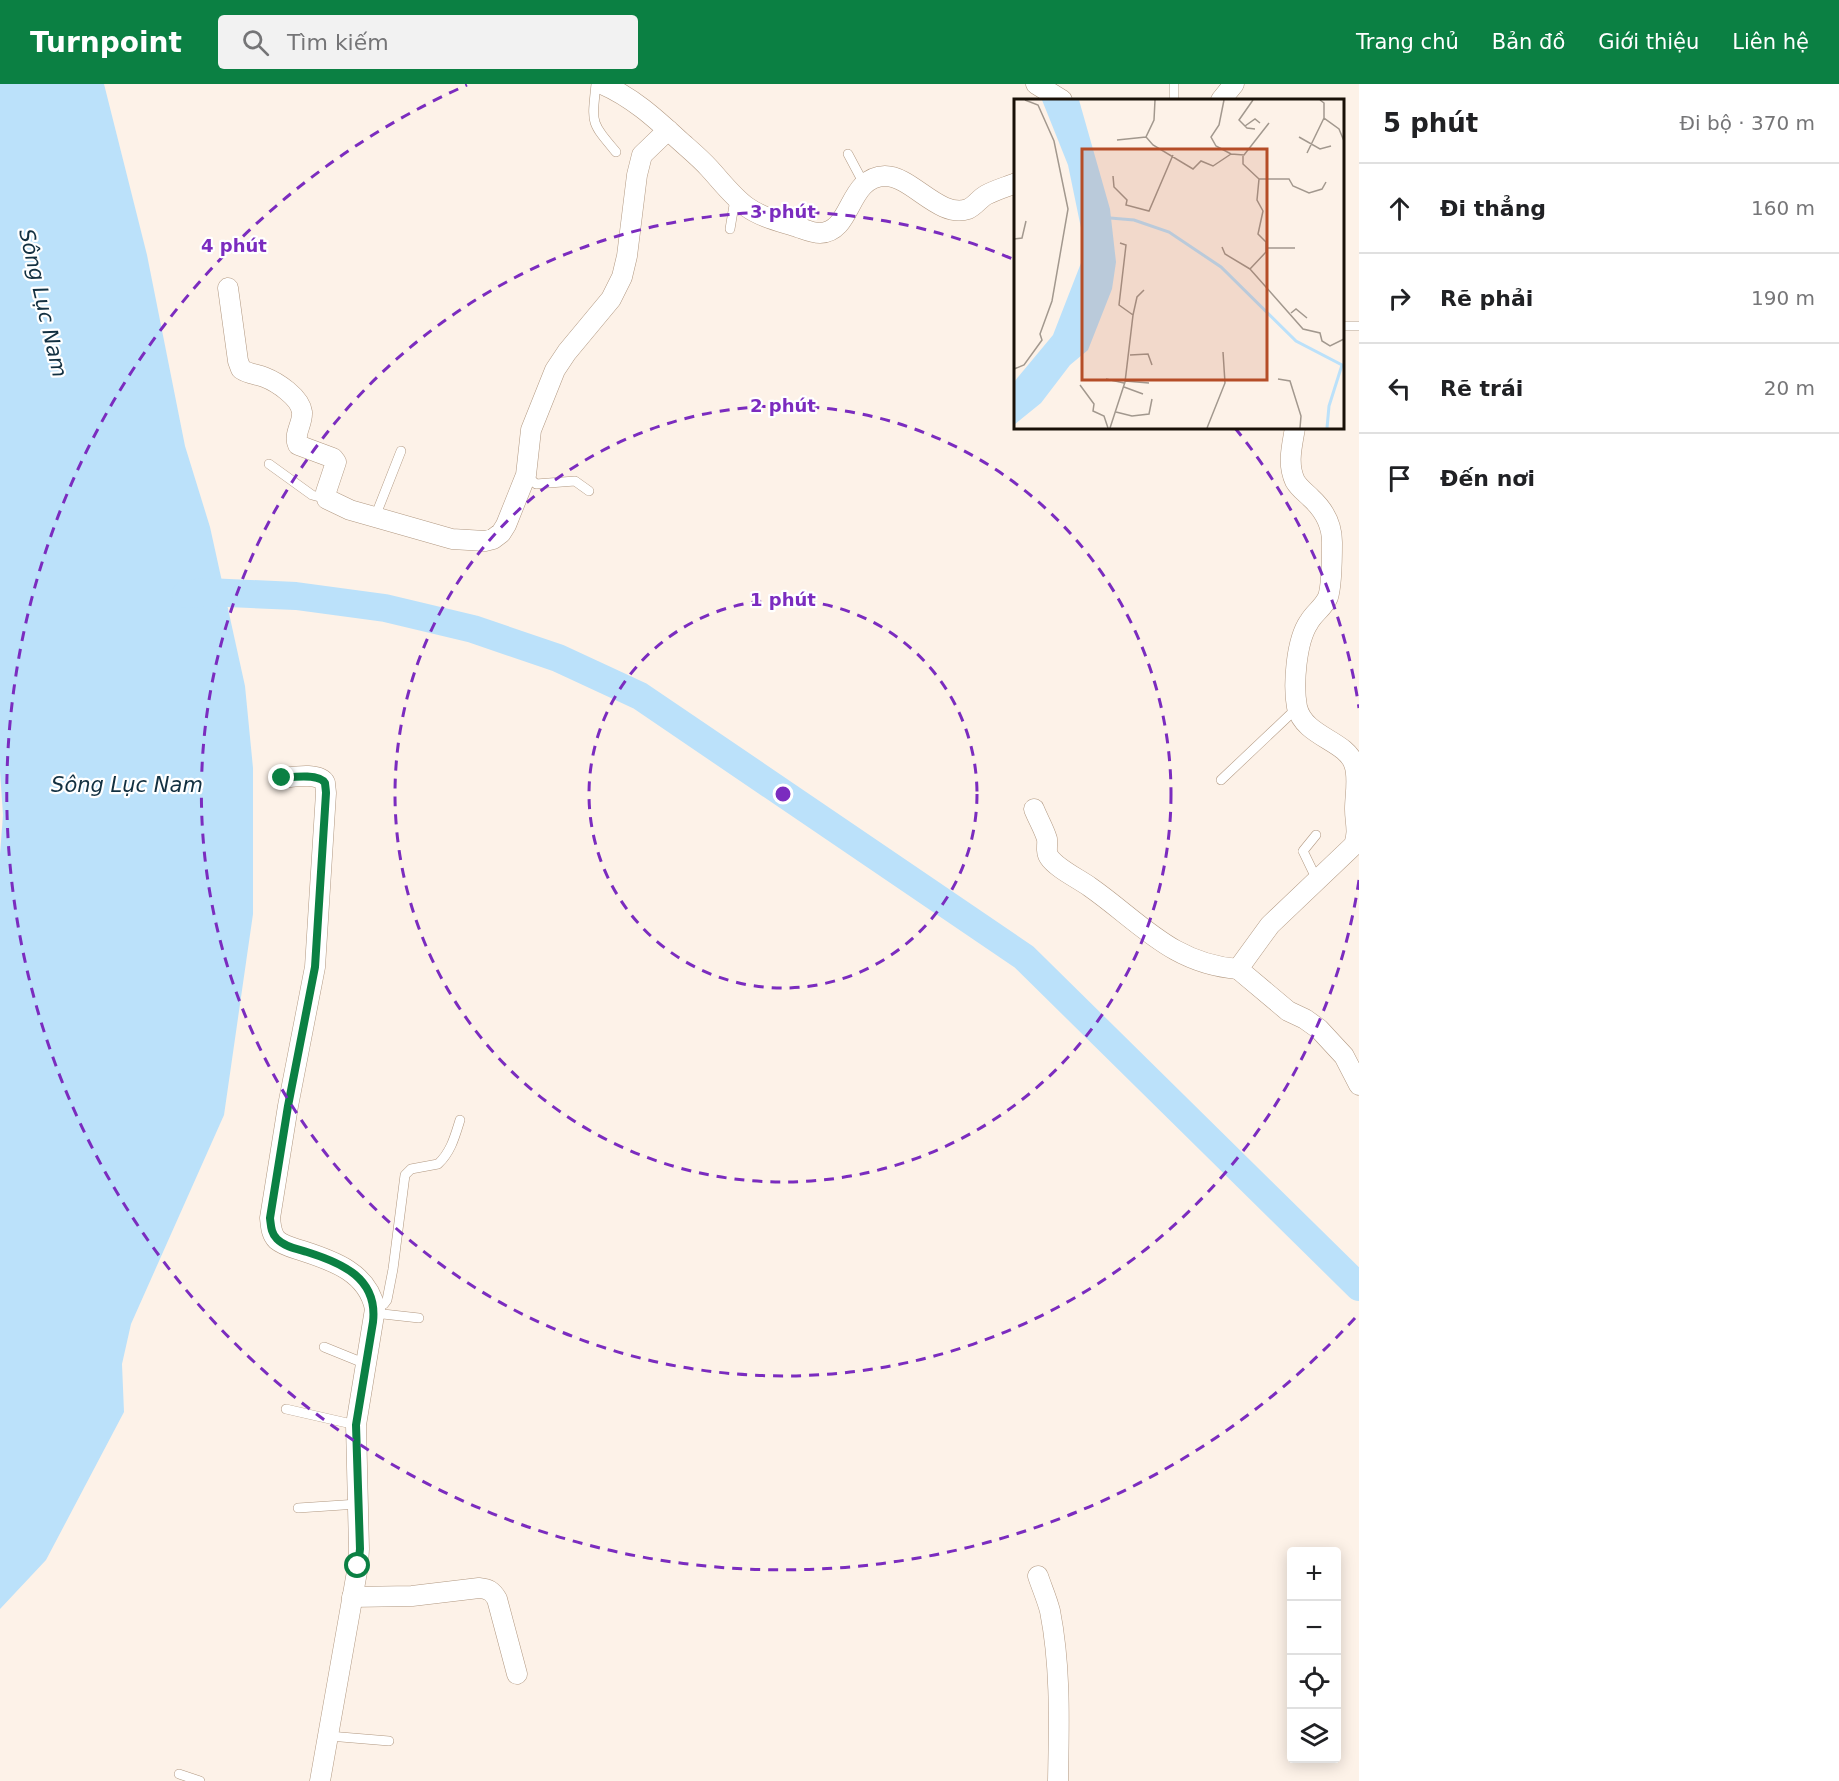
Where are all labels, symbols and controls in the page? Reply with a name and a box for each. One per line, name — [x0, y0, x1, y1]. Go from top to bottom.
search box — [218, 15, 638, 69]
text: Turnpoint — [30, 26, 182, 59]
icon: search — [239, 26, 272, 59]
text: Tìm kiếm — [287, 30, 389, 55]
text: Trang chủ — [1356, 30, 1459, 54]
text: Bản đồ — [1492, 30, 1565, 54]
text: Giới thiệu — [1598, 30, 1699, 54]
text: Liên hệ — [1732, 30, 1809, 54]
inset map — [1014, 99, 1344, 429]
text: 5 phút — [1383, 108, 1478, 138]
text: Đi bộ · 370 m — [1680, 111, 1815, 135]
icon: ahead — [1383, 192, 1416, 225]
text: Đi thẳng — [1440, 196, 1546, 221]
text: 160 m — [1751, 196, 1815, 220]
text: 3 phút — [750, 201, 816, 222]
water label: Sông Lục Nam — [14, 226, 72, 380]
text: 4 phút — [201, 235, 267, 256]
icon: right — [1383, 282, 1416, 315]
text: Rẽ phải — [1440, 286, 1533, 311]
text: 190 m — [1751, 286, 1815, 310]
icon: left — [1383, 372, 1416, 405]
text: Rẽ trái — [1440, 376, 1523, 401]
text: 20 m — [1764, 376, 1815, 400]
text: 2 phút — [750, 395, 816, 416]
icon: arrive — [1383, 462, 1416, 495]
text: Đến nơi — [1440, 466, 1535, 491]
text: 1 phút — [750, 589, 816, 610]
route end — [268, 764, 294, 790]
water label: Sông Lục Nam — [51, 773, 203, 797]
centre of rings — [773, 784, 793, 804]
map controls — [1287, 1547, 1341, 1763]
button: + — [1287, 1547, 1341, 1601]
route start — [344, 1552, 370, 1578]
button: − — [1287, 1601, 1341, 1655]
button: locate — [1287, 1655, 1341, 1709]
button: layers — [1287, 1709, 1341, 1763]

